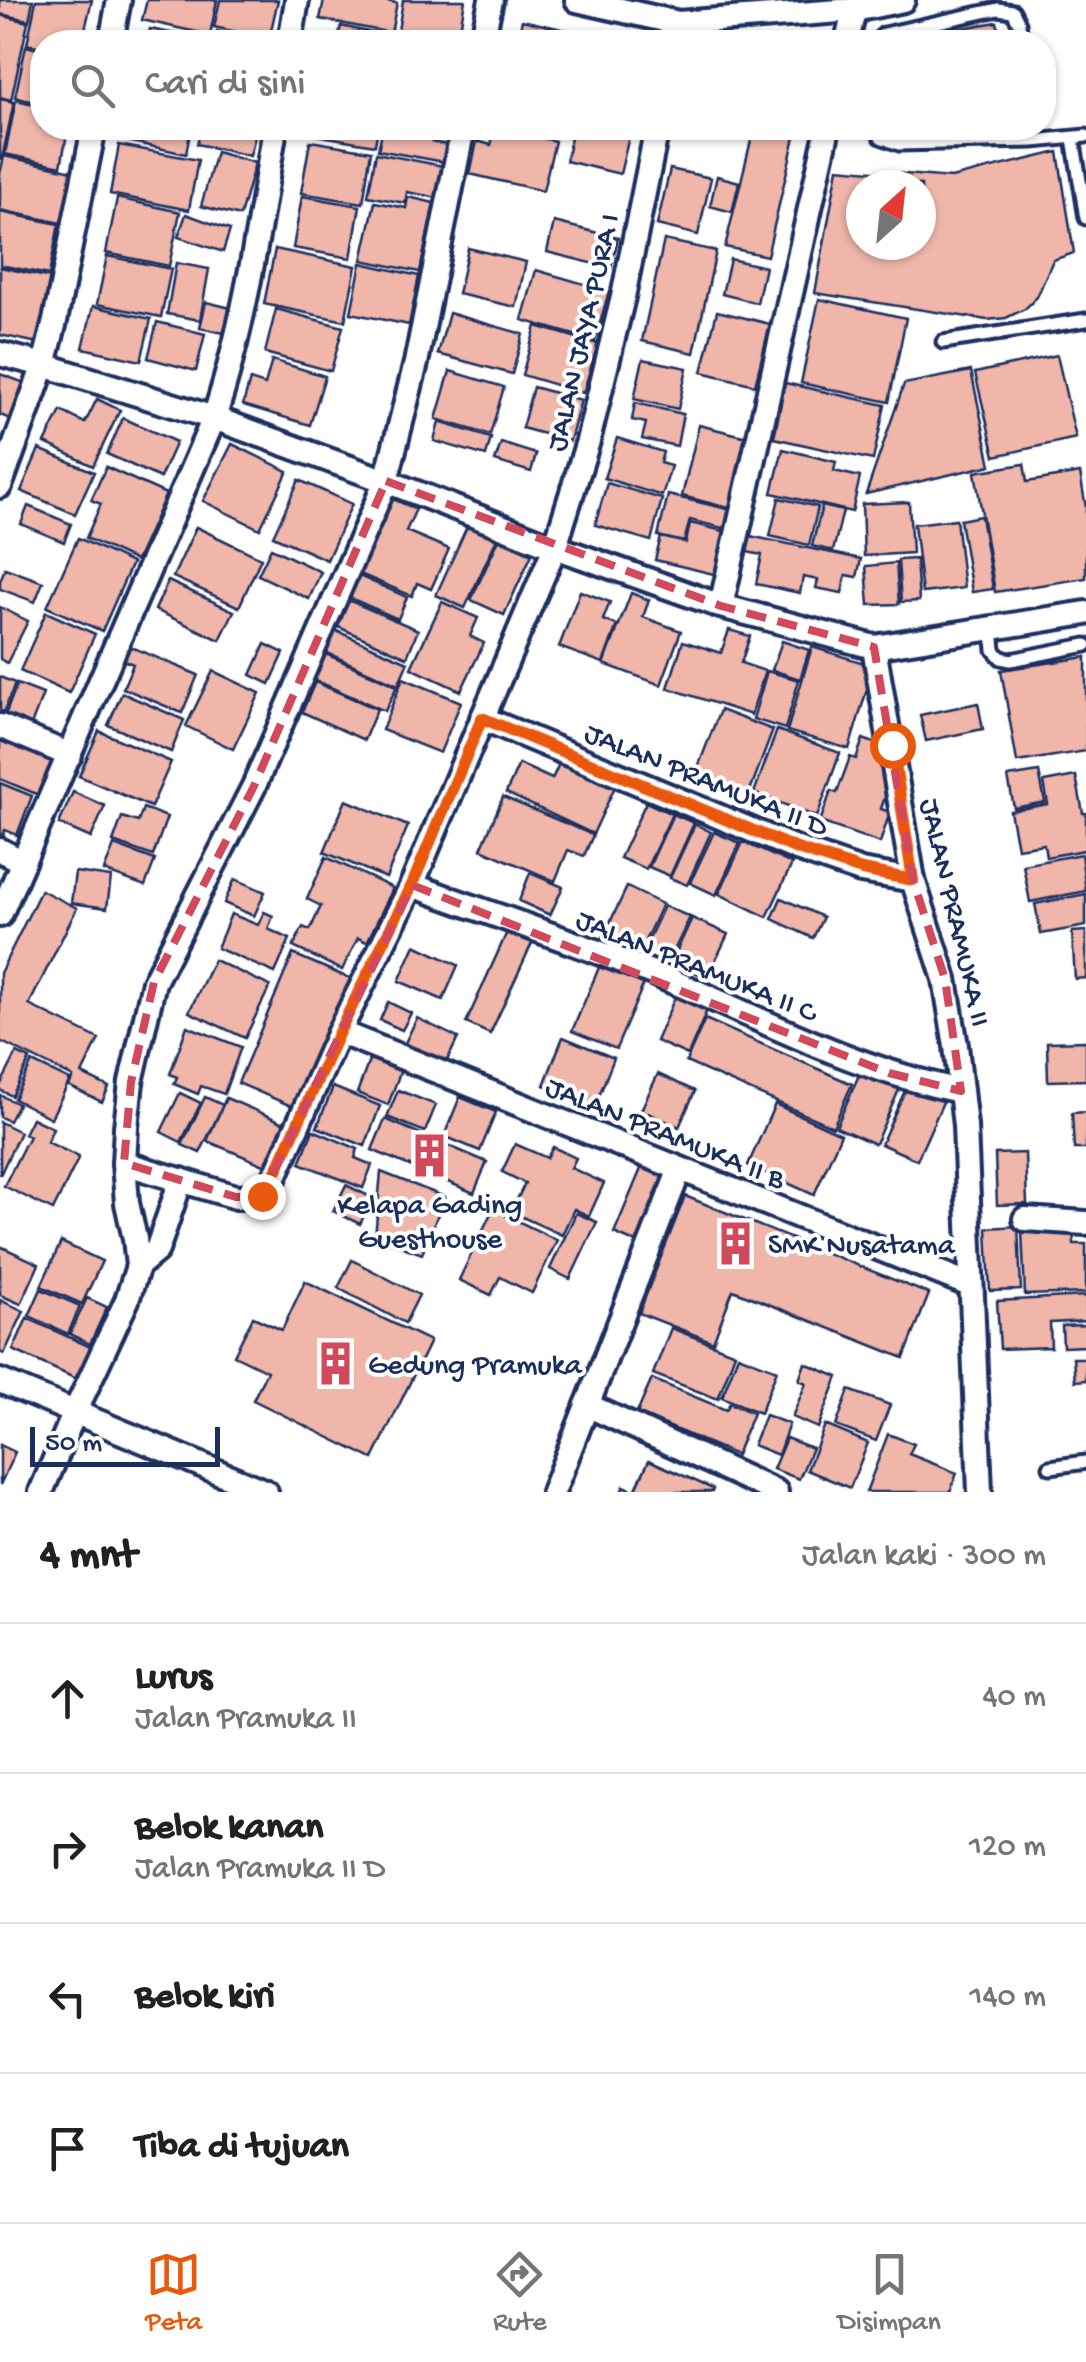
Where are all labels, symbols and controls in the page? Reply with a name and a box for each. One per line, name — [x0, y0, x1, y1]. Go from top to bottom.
search box — [30, 30, 1056, 140]
icon: search — [65, 58, 120, 113]
text: Cari di sini — [145, 63, 305, 107]
north arrow — [846, 170, 936, 260]
street label: JALAN JAYA PURA I — [541, 211, 630, 455]
street label: JALAN PRAMUKA II D — [578, 717, 833, 847]
route start — [870, 723, 916, 769]
street label: JALAN PRAMUKA II — [909, 796, 996, 1030]
street label: JALAN PRAMUKA II C — [570, 904, 822, 1033]
street label: JALAN PRAMUKA II B — [539, 1071, 790, 1199]
building icon: Kelapa Gading Guesthouse — [406, 1132, 454, 1180]
route end — [240, 1174, 286, 1220]
place label: Kelapa Gading Guesthouse — [338, 1190, 522, 1259]
building icon: SMK Nusatama — [711, 1219, 759, 1267]
place label: SMK Nusatama — [768, 1230, 956, 1265]
building icon: Gedung Pramuka — [311, 1339, 359, 1387]
place label: Gedung Pramuka — [368, 1350, 583, 1385]
scale bar — [30, 1422, 220, 1466]
text: 50 m — [45, 1428, 102, 1461]
text: 4 mnt — [40, 1533, 137, 1582]
text: Jalan kaki · 300 m — [802, 1538, 1046, 1576]
text: Lurus — [135, 1657, 212, 1701]
icon: ahead — [40, 1671, 95, 1726]
text: 40 m — [982, 1679, 1046, 1717]
text: Jalan Pramuka II — [135, 1701, 357, 1739]
text: Belok kanan — [135, 1807, 323, 1851]
icon: right — [40, 1821, 95, 1876]
text: 120 m — [969, 1829, 1046, 1867]
text: Jalan Pramuka II D — [135, 1851, 385, 1889]
icon: left — [40, 1971, 95, 2026]
text: Belok kiri — [135, 1976, 275, 2020]
text: 140 m — [969, 1979, 1046, 2017]
icon: arrive — [40, 2121, 95, 2176]
text: Tiba di tujuan — [135, 2126, 349, 2170]
tab: Peta — [145, 2247, 202, 2340]
tab: Rute — [492, 2247, 547, 2340]
tab: Disimpan — [838, 2247, 941, 2340]

